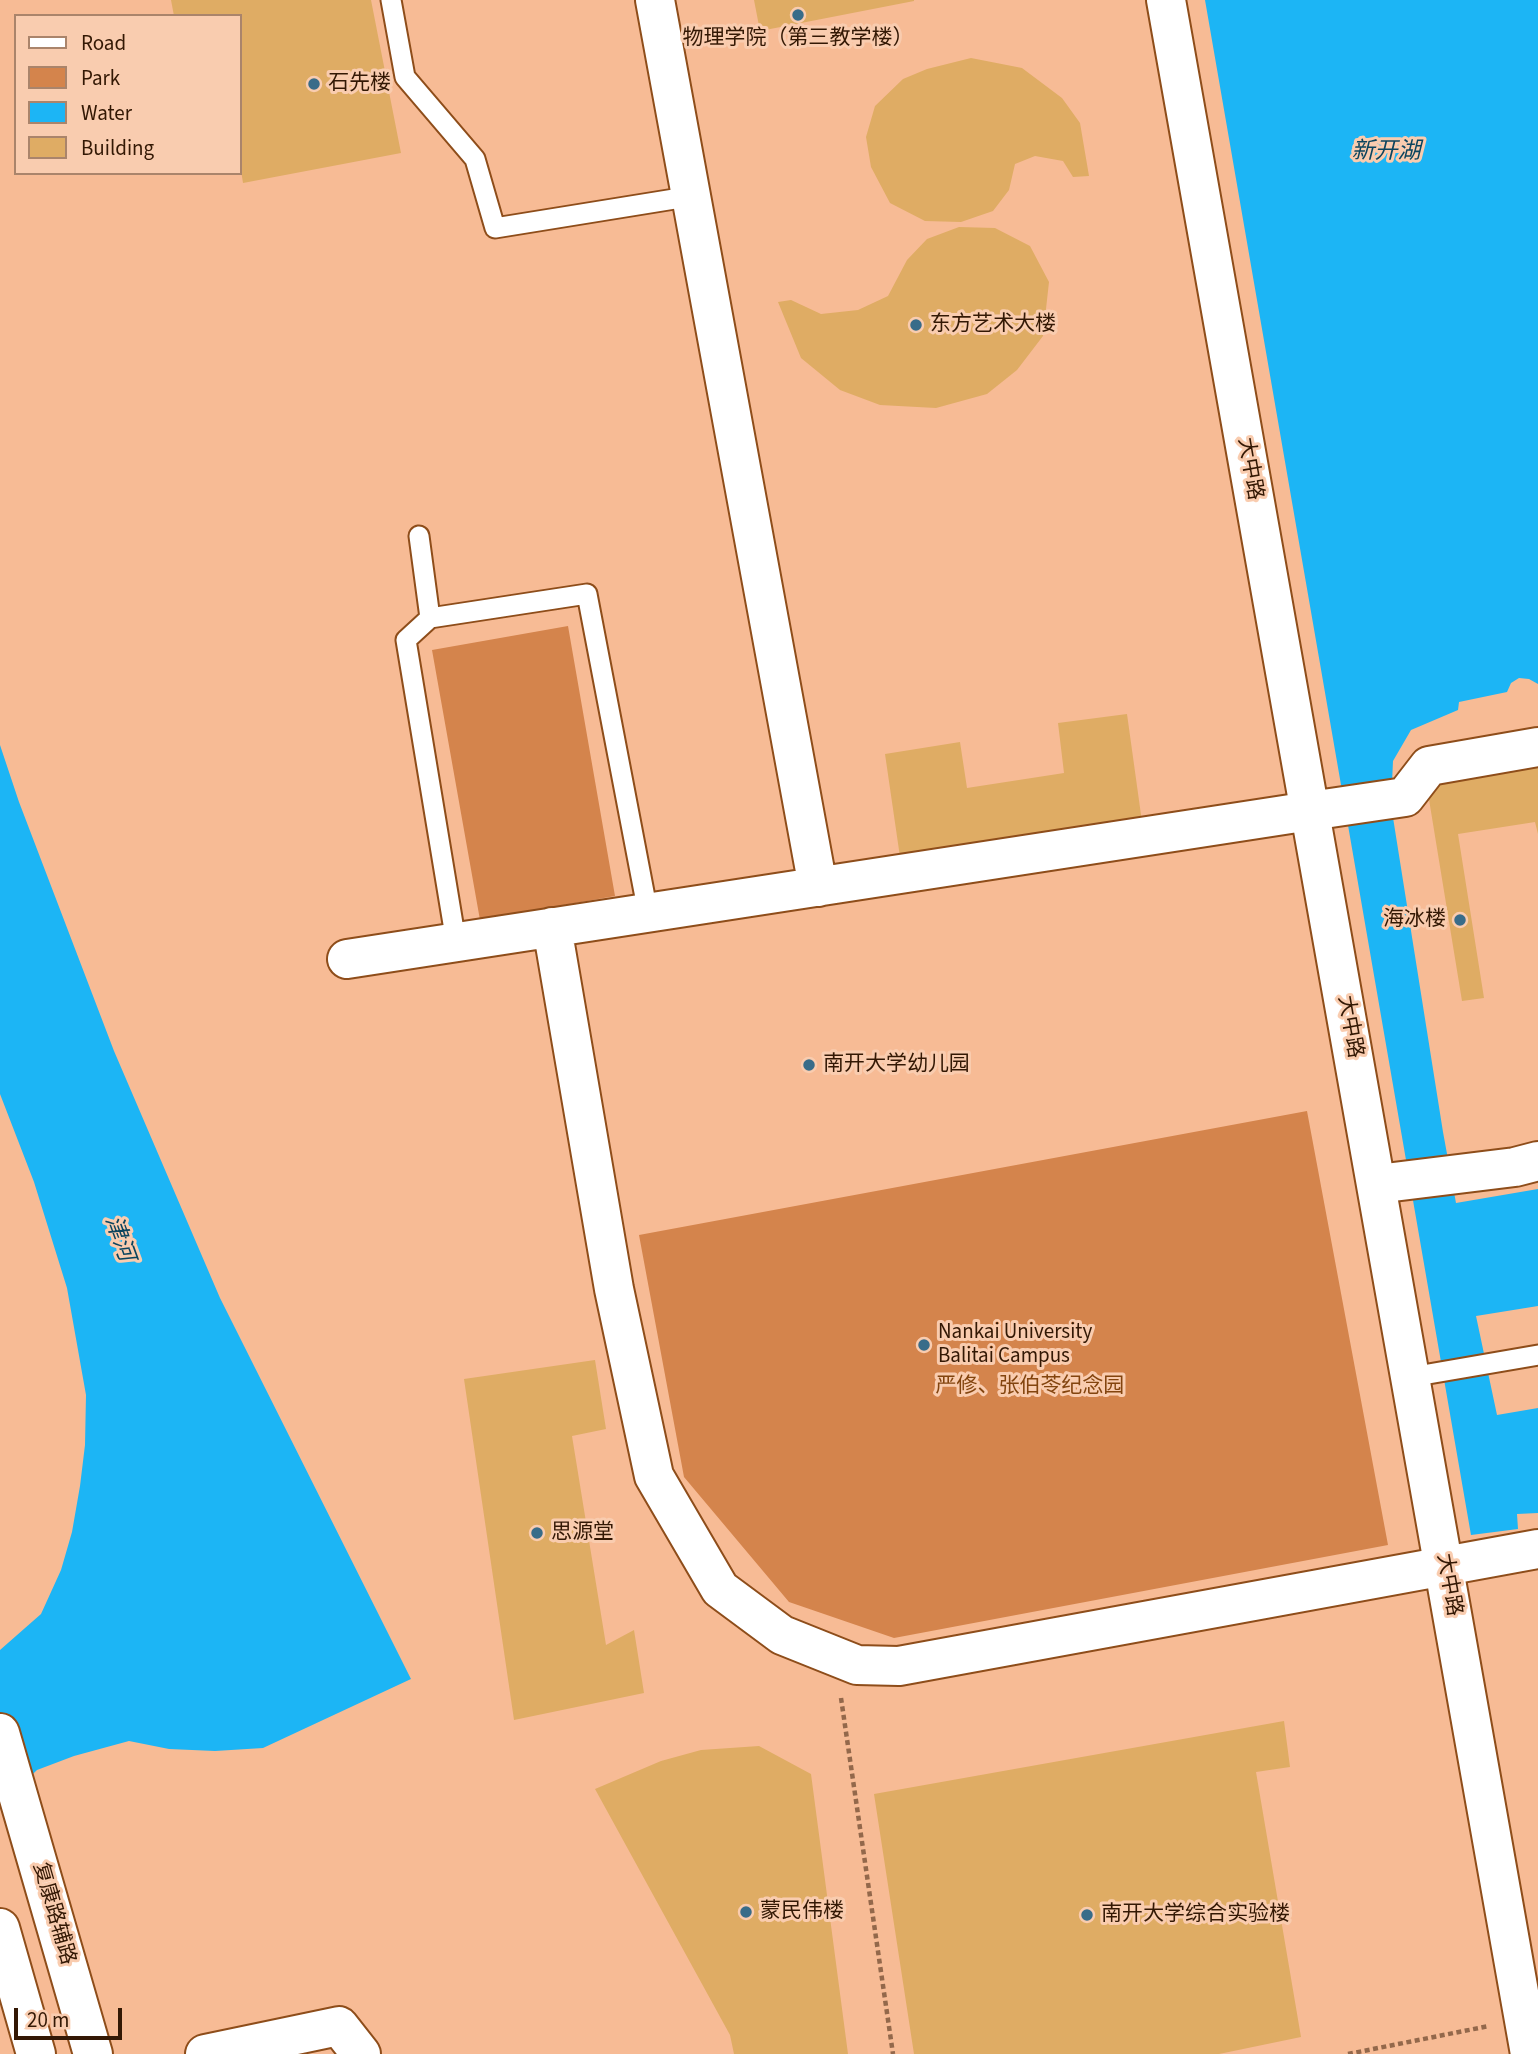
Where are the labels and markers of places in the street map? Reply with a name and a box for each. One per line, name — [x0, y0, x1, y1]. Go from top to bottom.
marker: 物理学院（第三教学楼） — [790, 7, 806, 23]
place label: 物理学院（第三教学楼） — [683, 26, 913, 52]
place label: 石先楼 — [328, 71, 391, 97]
marker: 石先楼 — [306, 76, 322, 92]
place label: 东方艺术大楼 — [930, 312, 1056, 338]
marker: 东方艺术大楼 — [908, 317, 924, 333]
place label: 海冰楼 — [1383, 907, 1446, 933]
marker: 海冰楼 — [1452, 912, 1468, 928]
place label: 南开大学幼儿园 — [823, 1052, 970, 1078]
marker: 南开大学幼儿园 — [801, 1057, 817, 1073]
place label: Nankai University Balitai Campus — [938, 1320, 1092, 1370]
marker: Nankai University Balitai Campus — [916, 1337, 932, 1353]
place label: 思源堂 — [551, 1520, 614, 1546]
marker: 思源堂 — [529, 1525, 545, 1541]
place label: 蒙民伟楼 — [760, 1899, 844, 1925]
place label: 南开大学综合实验楼 — [1101, 1902, 1290, 1928]
marker: 蒙民伟楼 — [738, 1904, 754, 1920]
marker: 南开大学综合实验楼 — [1079, 1907, 1095, 1923]

